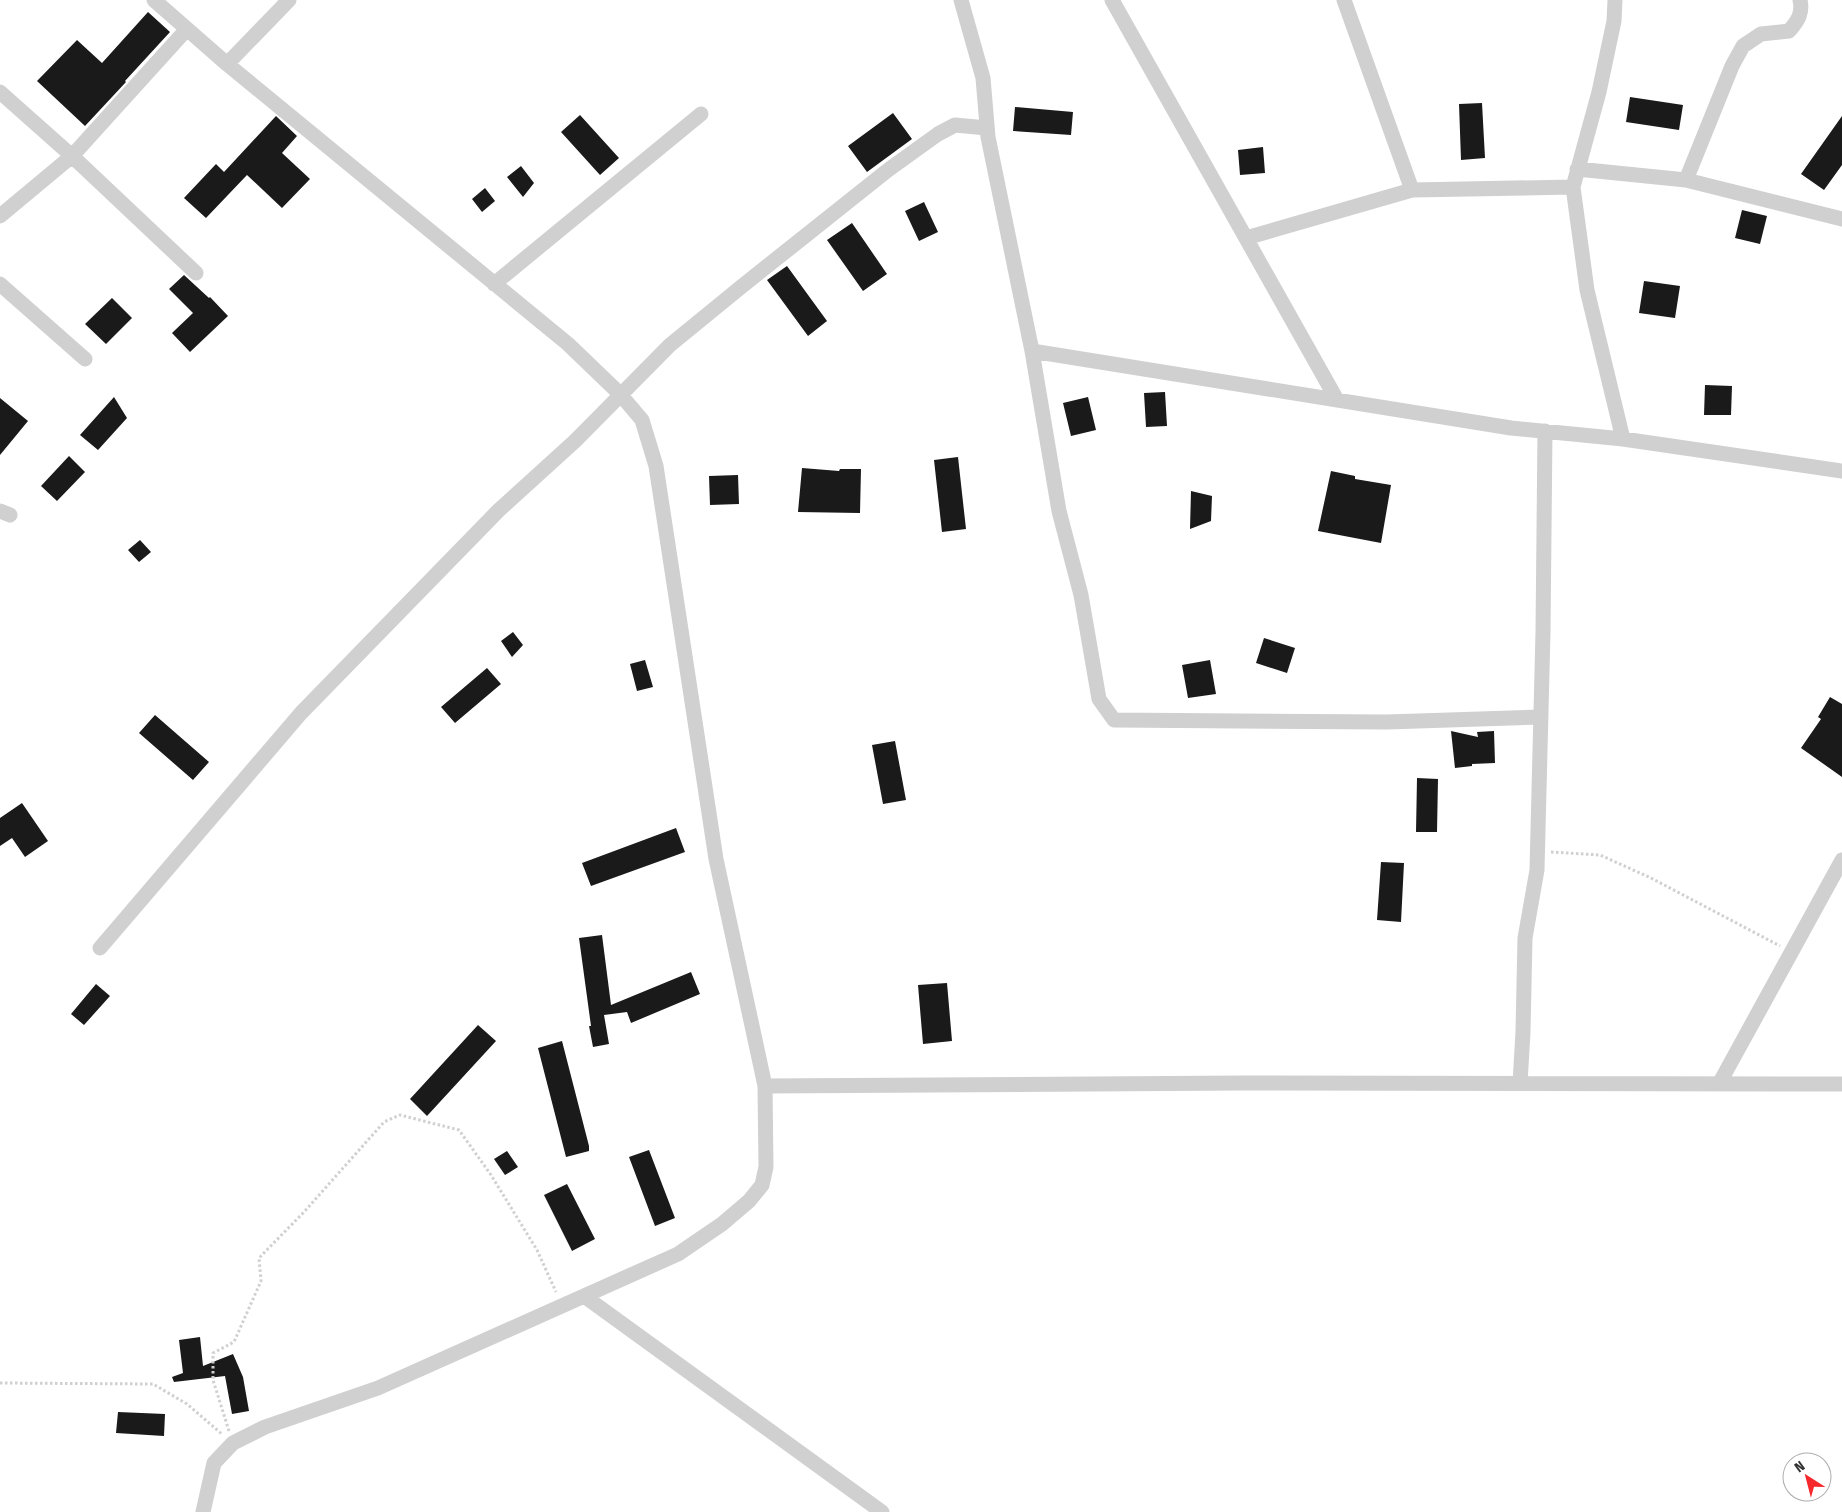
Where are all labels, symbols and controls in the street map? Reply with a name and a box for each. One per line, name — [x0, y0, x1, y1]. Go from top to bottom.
north arrow — [1782, 1452, 1832, 1502]
text: N — [1791, 1458, 1808, 1476]

